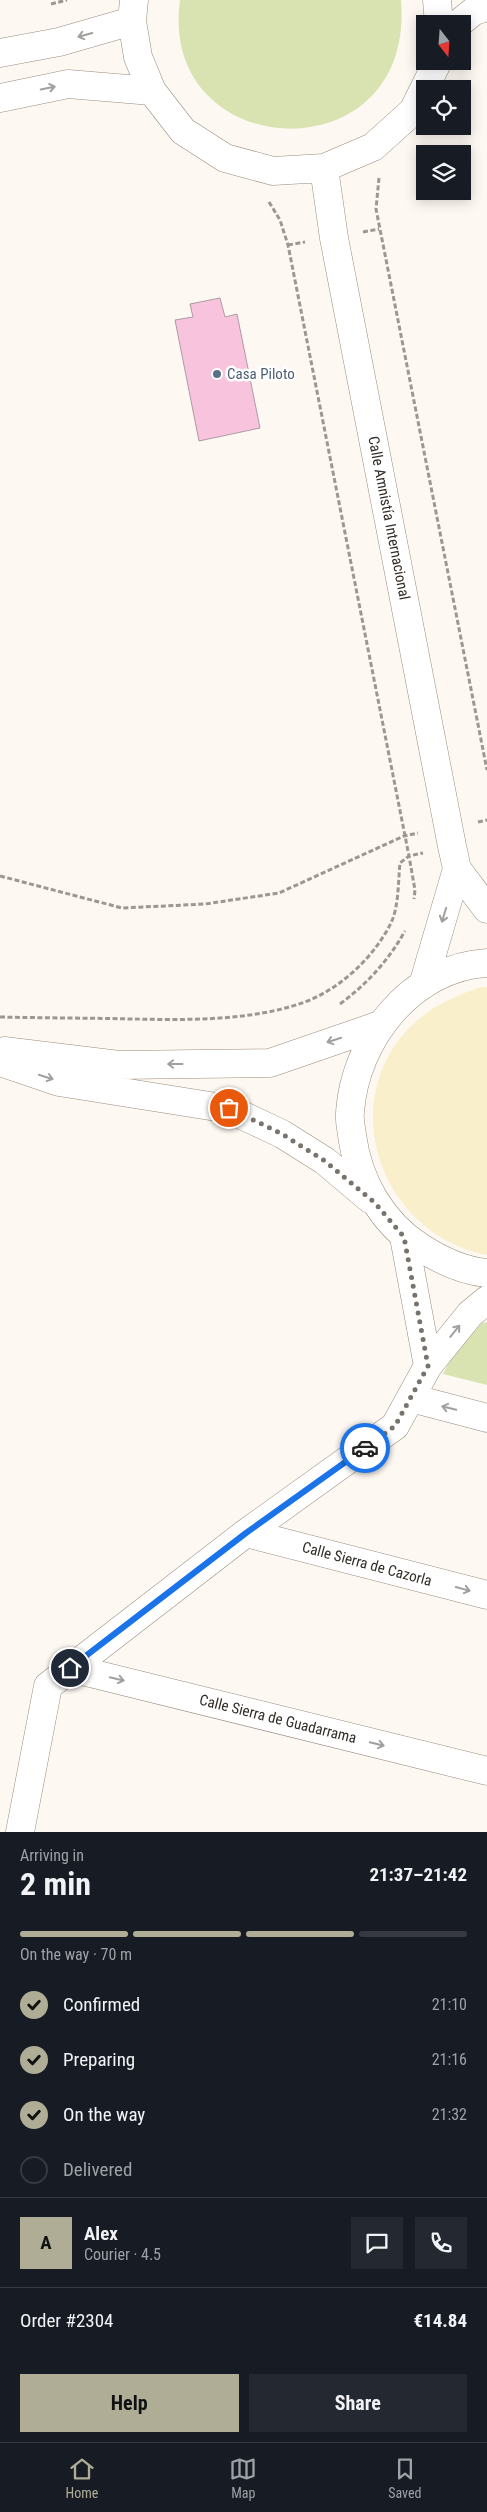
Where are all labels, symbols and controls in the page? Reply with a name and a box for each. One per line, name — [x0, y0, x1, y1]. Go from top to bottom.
north arrow — [416, 15, 471, 70]
map controls — [416, 15, 471, 200]
one-way arrow — [78, 30, 94, 40]
button: locate — [416, 80, 471, 135]
one-way arrow — [39, 83, 55, 92]
button: layers — [416, 145, 471, 200]
place label: Casa Piloto — [227, 365, 295, 383]
marker: Casa Piloto — [211, 368, 223, 380]
street label: Calle Amnistía Internacional — [364, 435, 414, 601]
one-way arrow — [438, 907, 448, 923]
one-way arrow — [326, 1035, 342, 1045]
one-way arrow — [168, 1060, 184, 1069]
one-way arrow — [38, 1073, 54, 1083]
pin — [208, 1087, 250, 1129]
icon: bag — [215, 1094, 243, 1122]
one-way arrow — [450, 1325, 461, 1338]
one-way arrow — [441, 1403, 457, 1412]
courier — [340, 1423, 390, 1473]
icon: car — [351, 1434, 379, 1462]
street label: Calle Sierra de Cazorla — [300, 1538, 434, 1590]
one-way arrow — [454, 1585, 470, 1594]
pin — [49, 1647, 91, 1689]
icon: home — [56, 1654, 84, 1682]
one-way arrow — [108, 1675, 124, 1685]
street label: Calle Sierra de Guadarrama — [198, 1691, 358, 1747]
one-way arrow — [368, 1739, 384, 1749]
text: Arriving in — [20, 1846, 84, 1865]
text: 21:37–21:42 — [369, 1863, 467, 1886]
text: 2 min — [20, 1865, 91, 1903]
text: On the way · 70 m — [20, 1945, 132, 1964]
icon: check — [20, 1991, 48, 2019]
text: Confirmed — [63, 1993, 140, 2016]
text: 21:10 — [432, 1995, 467, 2014]
icon: check — [20, 2046, 48, 2074]
text: Preparing — [63, 2048, 135, 2071]
text: 21:16 — [432, 2050, 467, 2069]
icon: check — [20, 2101, 48, 2129]
text: On the way — [63, 2103, 145, 2126]
text: 21:32 — [432, 2105, 467, 2124]
text: Delivered — [63, 2158, 132, 2181]
button: chat — [351, 2217, 403, 2269]
button: phone — [415, 2217, 467, 2269]
text: Alex — [84, 2222, 118, 2245]
text: A — [40, 2231, 52, 2254]
text: Courier · 4.5 — [84, 2245, 161, 2264]
text: Order #2304 — [20, 2309, 113, 2332]
text: €14.84 — [413, 2309, 467, 2332]
button: Help — [20, 2374, 239, 2432]
button: Share — [249, 2374, 467, 2432]
tab: Home — [65, 2455, 98, 2501]
tab: Map — [229, 2455, 257, 2501]
tab: Saved — [388, 2455, 422, 2501]

